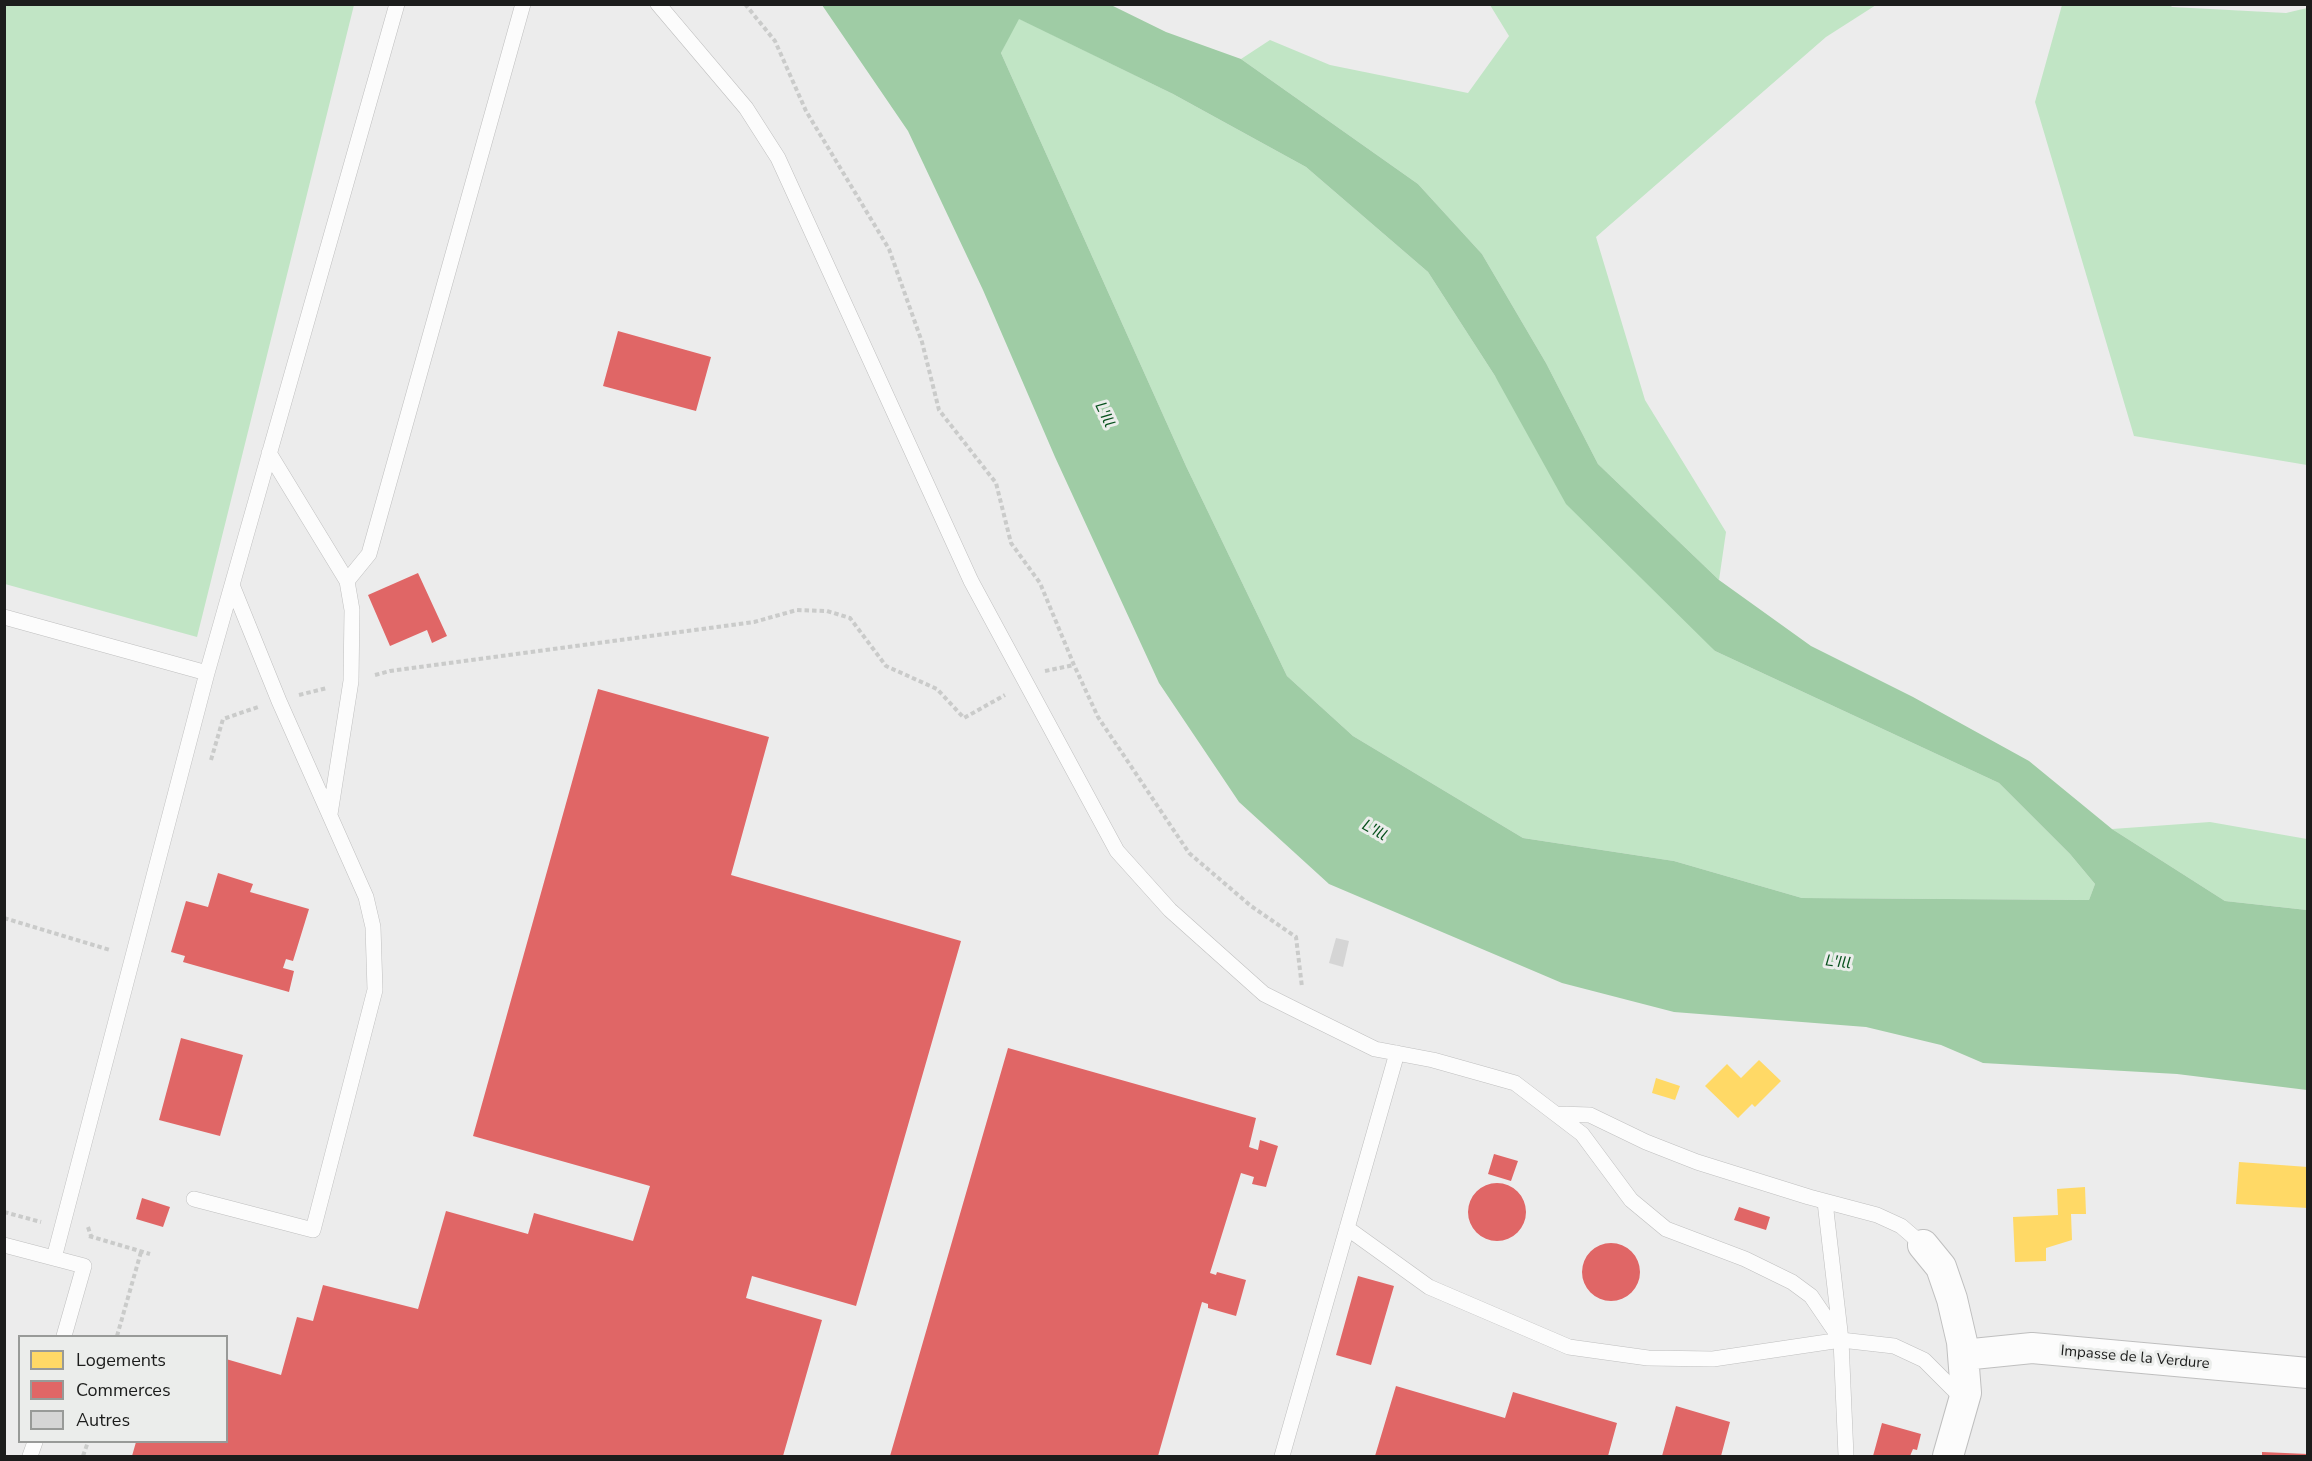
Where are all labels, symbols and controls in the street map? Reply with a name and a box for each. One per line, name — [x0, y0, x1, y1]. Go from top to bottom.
water label: L'Ill — [1090, 399, 1118, 431]
water label: L'Ill — [1358, 816, 1390, 846]
water label: L'Ill — [1824, 952, 1852, 974]
legend — [18, 1335, 228, 1443]
street label: Impasse de la Verdure — [2060, 1343, 2210, 1373]
text: Logements — [76, 1348, 166, 1372]
text: Commerces — [76, 1378, 171, 1402]
text: Autres — [76, 1408, 130, 1432]

